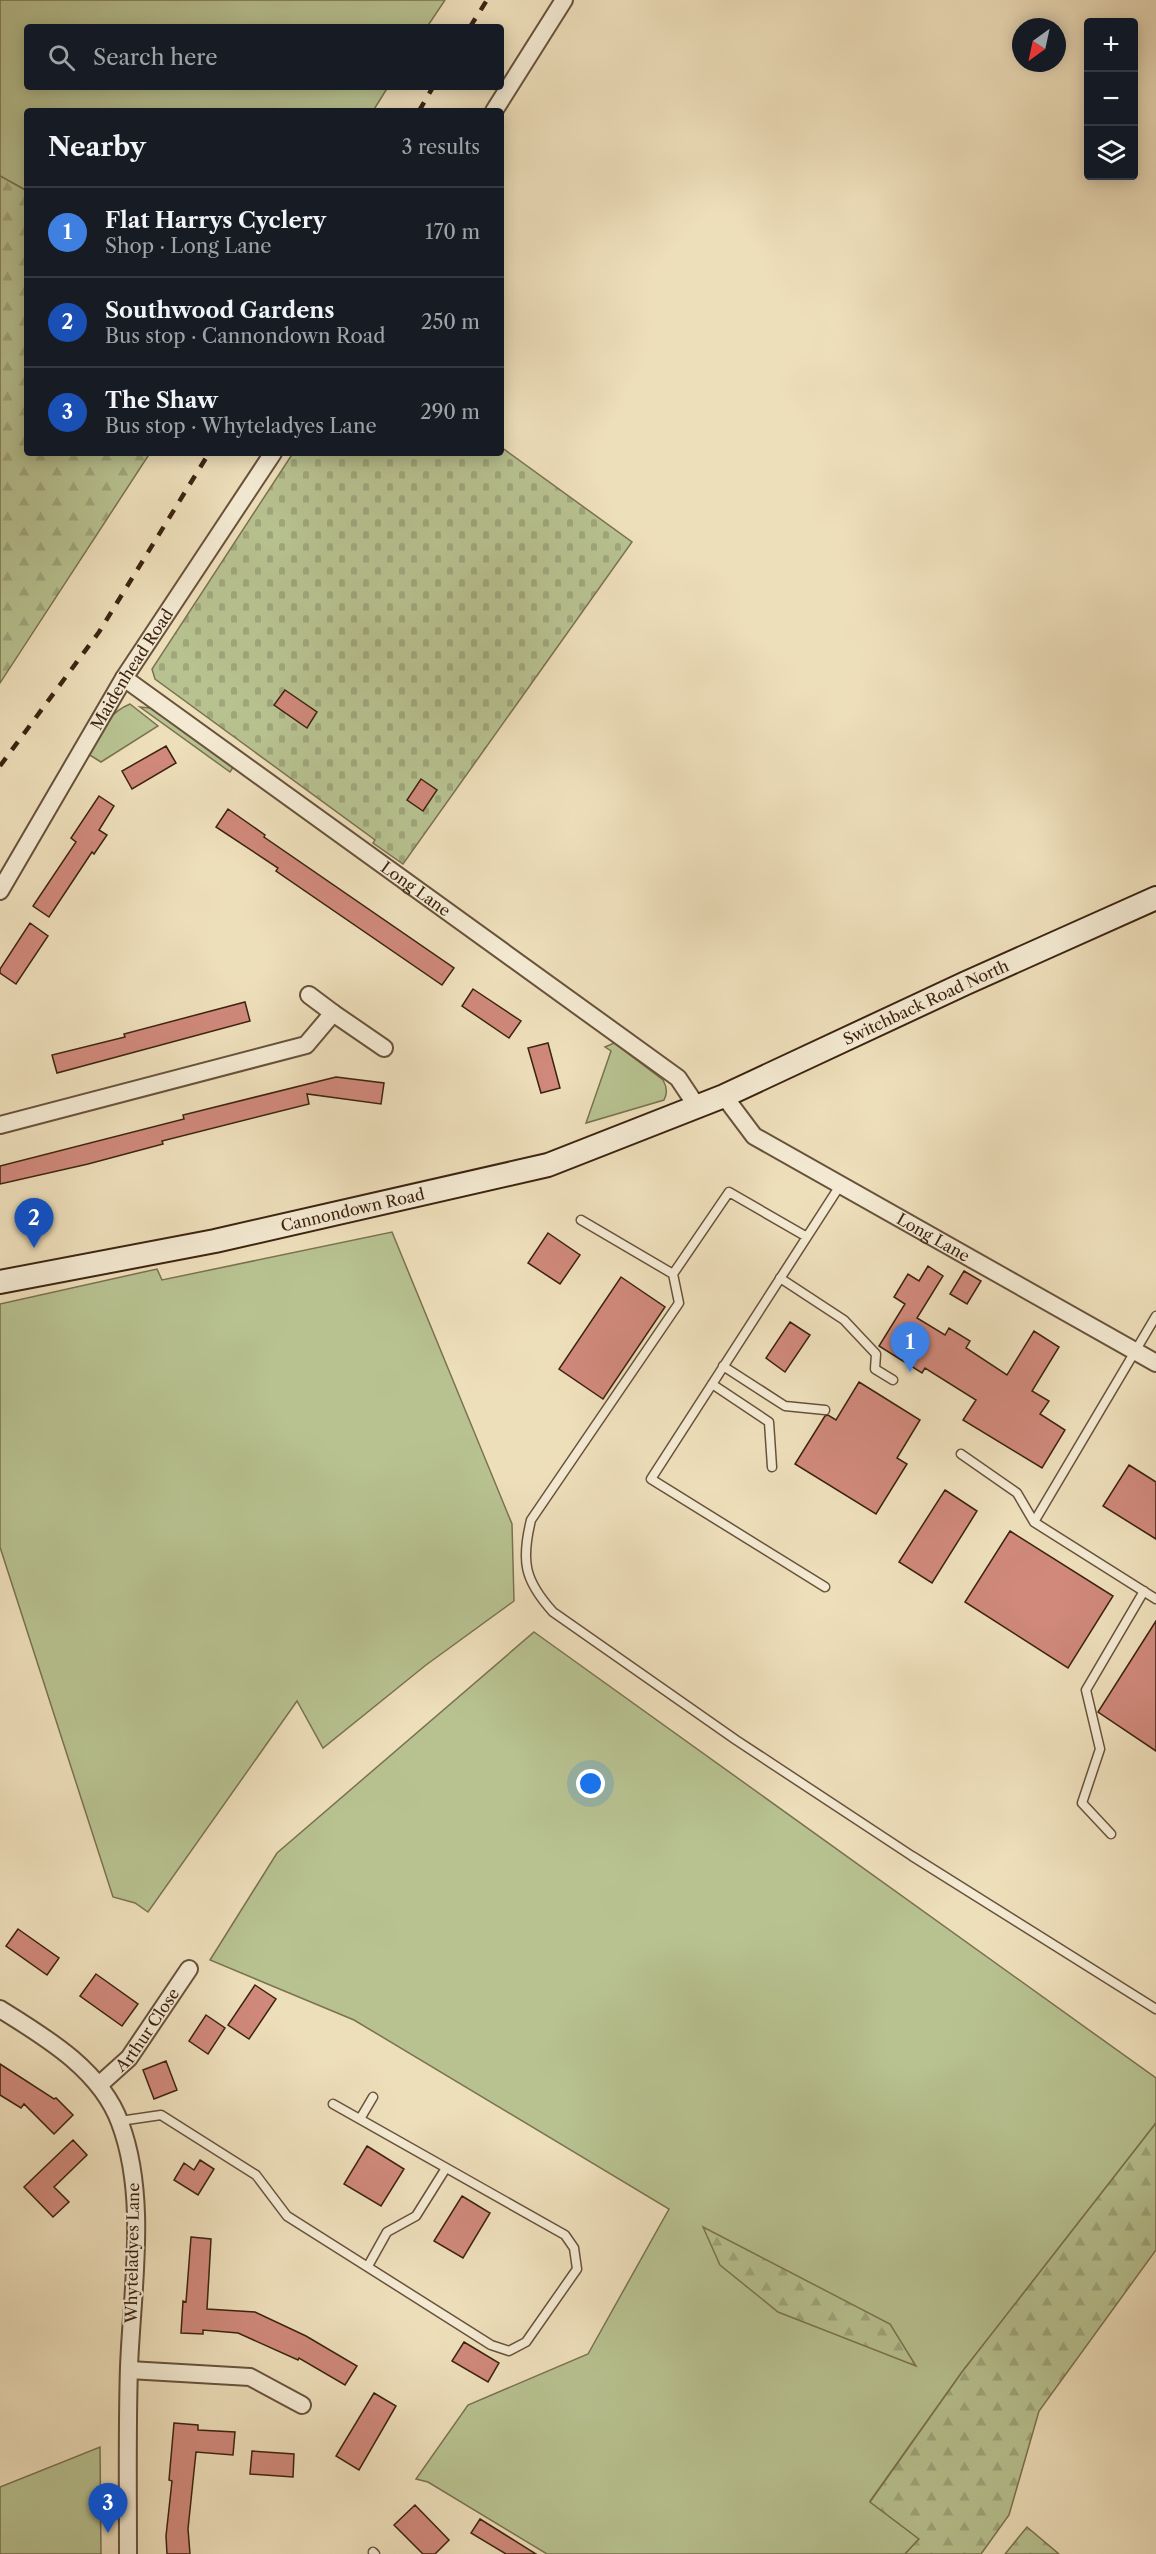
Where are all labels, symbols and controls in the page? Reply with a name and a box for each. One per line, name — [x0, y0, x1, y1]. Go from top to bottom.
north arrow — [1012, 18, 1066, 72]
map controls — [1084, 18, 1138, 180]
button: + — [1084, 18, 1138, 72]
search box — [24, 24, 504, 90]
icon: search — [45, 41, 78, 74]
text: Search here — [93, 44, 218, 71]
button: − — [1084, 72, 1138, 126]
button: layers — [1084, 126, 1138, 180]
text: Nearby — [48, 131, 146, 163]
text: 3 results — [402, 135, 480, 159]
text: Flat Harrys Cyclery — [105, 207, 326, 234]
text: 1 — [63, 220, 72, 244]
text: 170 m — [425, 220, 480, 244]
text: Shop · Long Lane — [105, 234, 272, 258]
text: Southwood Gardens — [105, 297, 335, 324]
text: 2 — [62, 310, 73, 334]
text: 250 m — [421, 310, 480, 334]
text: Bus stop · Cannondown Road — [105, 324, 385, 348]
text: The Shaw — [105, 387, 218, 414]
text: 3 — [62, 400, 73, 424]
text: 290 m — [420, 400, 480, 424]
text: Bus stop · Whyteladyes Lane — [105, 414, 377, 438]
street label: Maidenhead Road — [86, 605, 177, 733]
street label: Long Lane — [377, 857, 455, 921]
street label: Switchback Road North — [840, 955, 1012, 1049]
street label: Cannondown Road — [279, 1183, 427, 1236]
pin: 2 — [15, 1198, 54, 1248]
street label: Long Lane — [893, 1209, 974, 1266]
pin: 1 — [890, 1322, 930, 1372]
your location — [576, 1769, 605, 1798]
street label: Arthur Close — [110, 1984, 183, 2076]
street label: Whyteladyes Lane — [121, 2183, 143, 2324]
pin: 3 — [88, 2484, 128, 2533]

